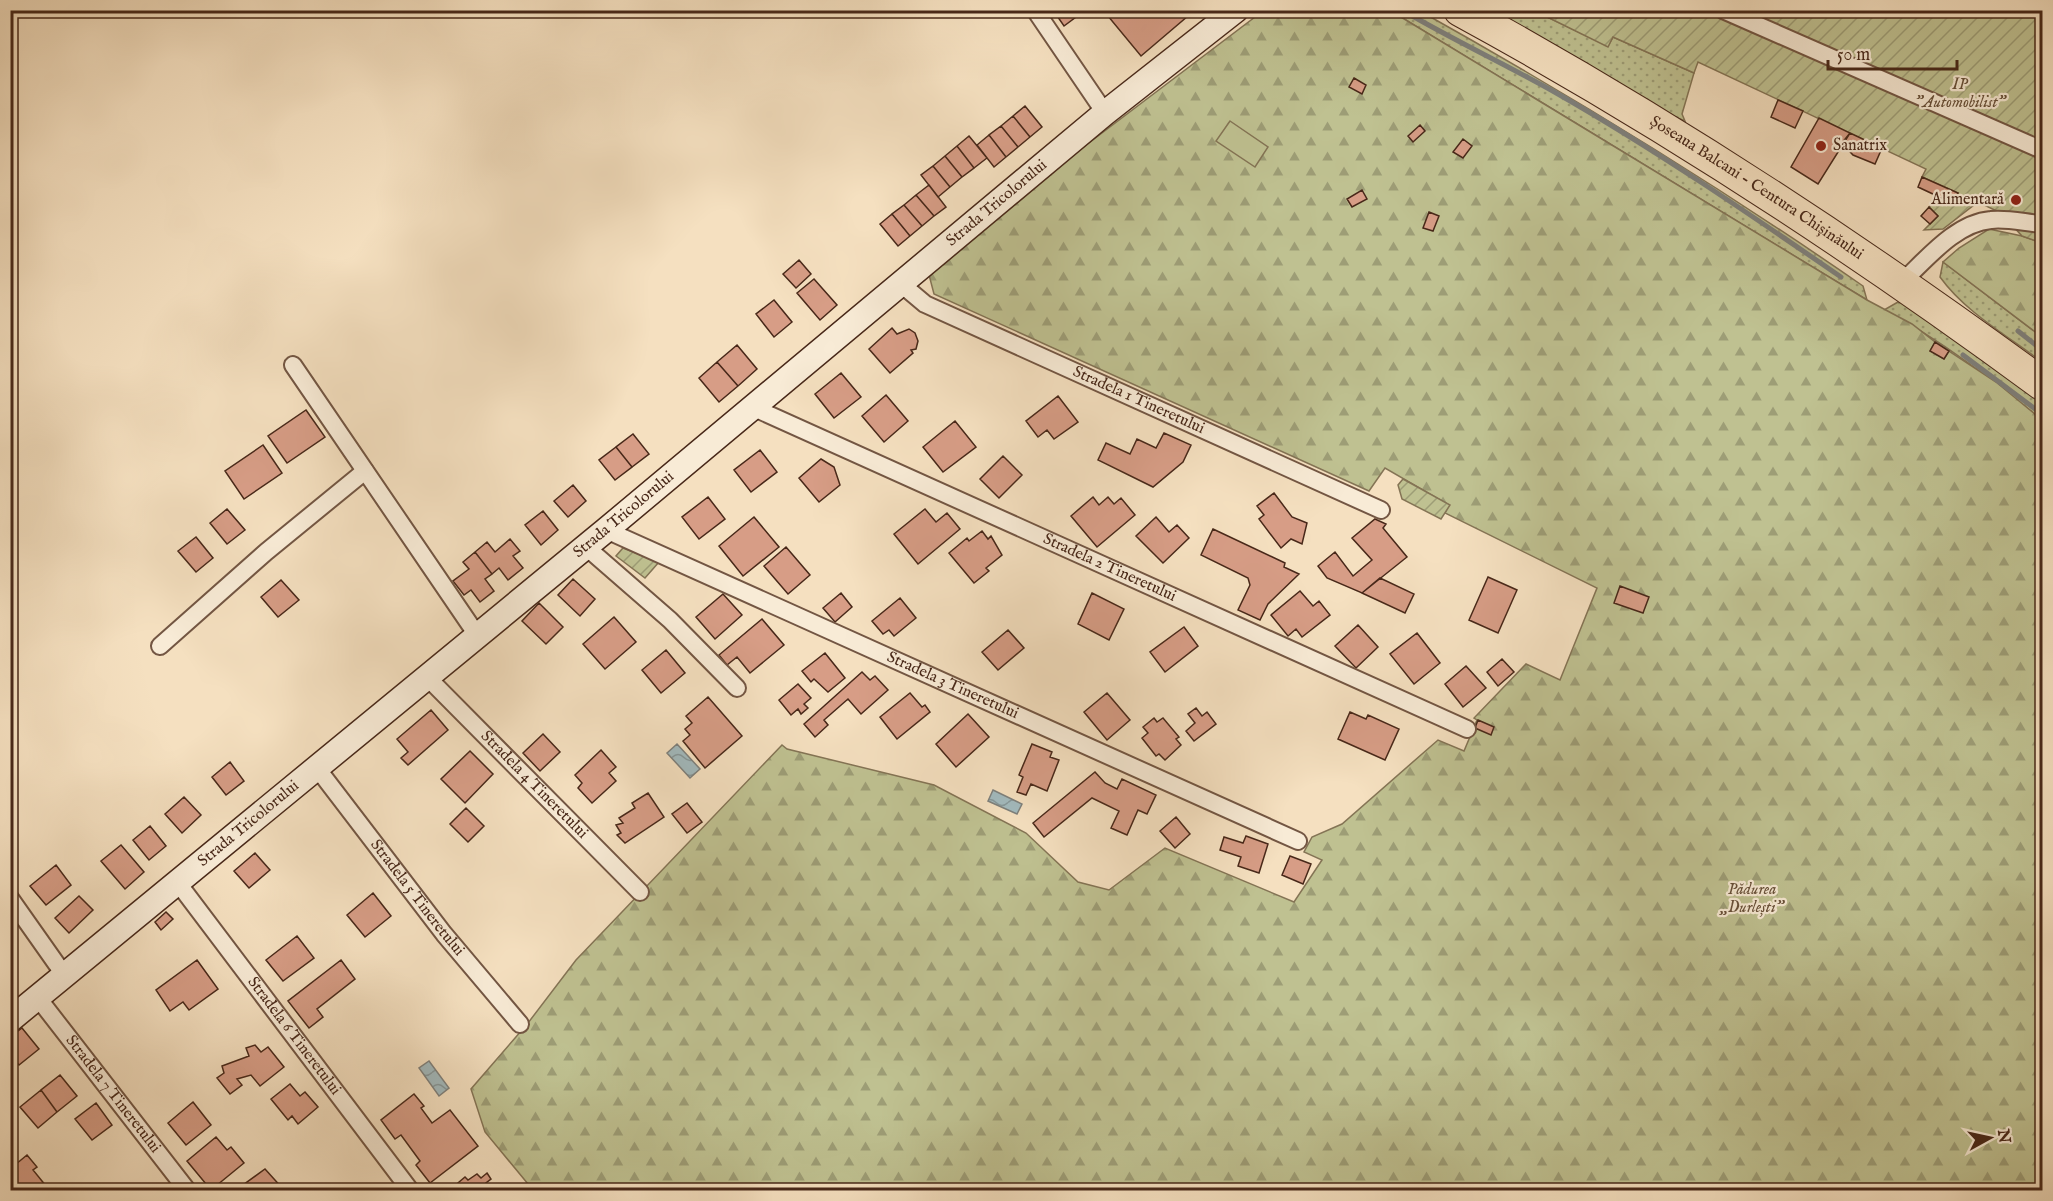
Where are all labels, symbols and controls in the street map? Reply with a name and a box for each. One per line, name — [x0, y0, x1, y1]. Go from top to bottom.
scale bar — [1828, 33, 1957, 71]
text: 50 m — [1837, 44, 1870, 67]
park label: IP "Automobilist" — [1915, 75, 2007, 113]
street label: Șoseaua Balcani - Centura Chișinăului — [1646, 112, 1867, 265]
place label: Sanatrix — [1833, 136, 1887, 156]
marker: Sanatrix — [1814, 139, 1828, 153]
street label: Strada Tricolorului — [942, 155, 1051, 251]
place label: Alimentară — [1930, 190, 2004, 210]
marker: Alimentară — [2009, 193, 2023, 207]
street label: Stradela 1 Tineretului — [1070, 362, 1208, 439]
street label: Strada Tricolorului — [569, 467, 678, 563]
street label: Stradela 2 Tineretului — [1040, 529, 1179, 607]
street label: Stradela 3 Tineretului — [884, 647, 1022, 724]
street label: Stradela 4 Tineretului — [476, 727, 592, 843]
street label: Strada Tricolorului — [194, 776, 303, 871]
street label: Stradela 5 Tineretului — [366, 836, 468, 960]
park label: Pădurea „Durlești” — [1718, 880, 1786, 918]
street label: Stradela 6 Tineretului — [243, 973, 345, 1099]
street label: Stradela 7 Tineretului — [61, 1031, 165, 1157]
north arrow — [1960, 1108, 2020, 1168]
text: N — [1992, 1127, 2014, 1145]

